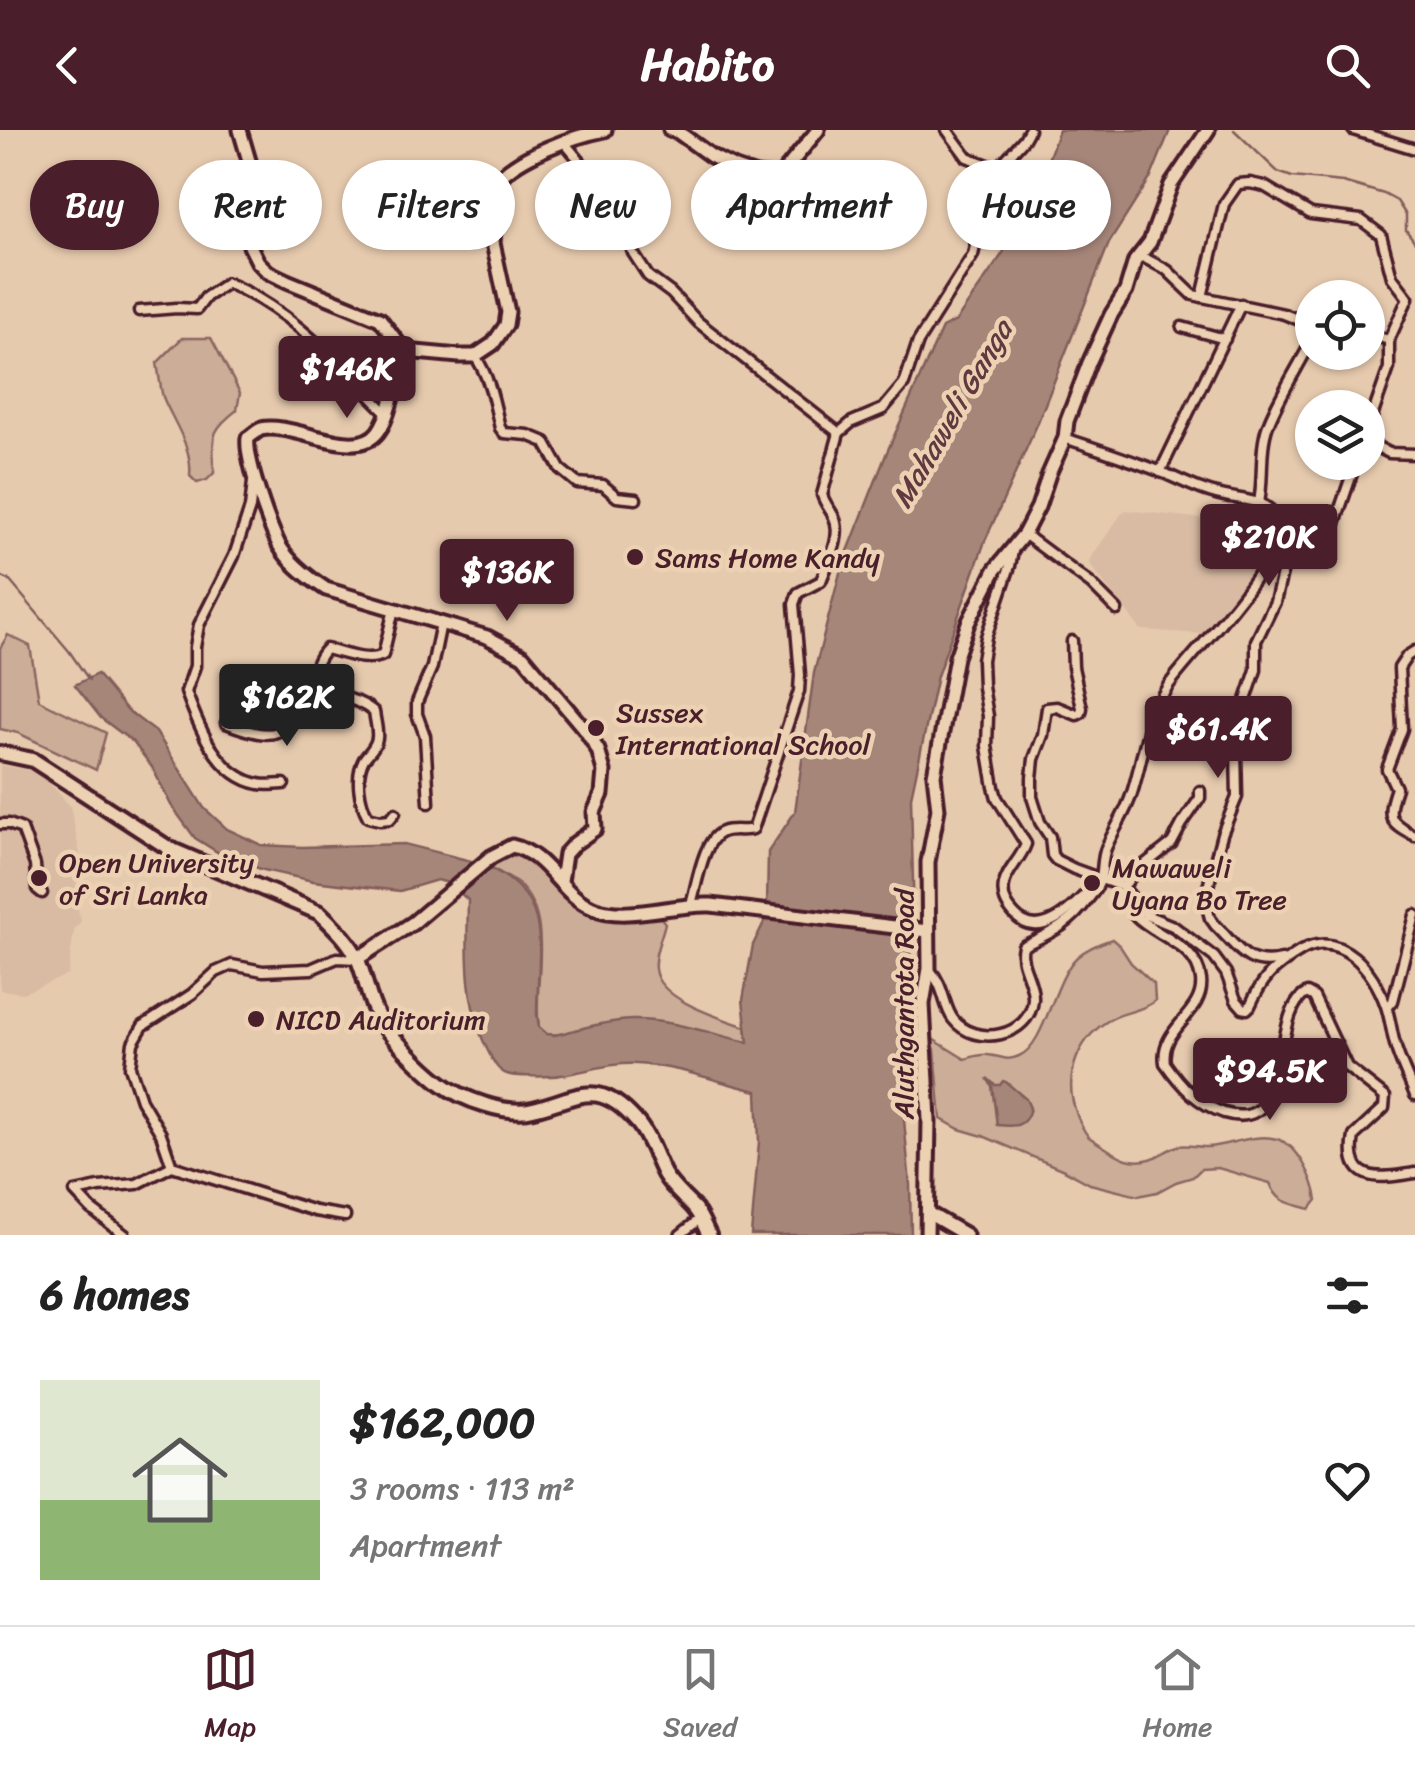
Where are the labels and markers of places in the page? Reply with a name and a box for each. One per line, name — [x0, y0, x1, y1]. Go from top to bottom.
pin: $146K — [277, 336, 417, 421]
pin: $210K — [1199, 504, 1339, 589]
place label: Sams Home Kandy — [655, 533, 880, 582]
pin: $136K — [437, 539, 577, 624]
marker: Sams Home Kandy — [624, 546, 646, 568]
pin: $162K — [217, 664, 357, 749]
place label: Sussex International School — [615, 688, 871, 769]
pin: $61.4K — [1137, 696, 1299, 781]
marker: Sussex International School — [585, 717, 607, 739]
place label: Open University of Sri Lanka — [59, 838, 254, 919]
place label: Mawaweli Uyana Bo Tree — [1112, 843, 1287, 924]
marker: Open University of Sri Lanka — [28, 867, 50, 889]
marker: Mawaweli Uyana Bo Tree — [1081, 872, 1103, 894]
place label: NICD Auditorium — [276, 995, 486, 1044]
marker: NICD Auditorium — [245, 1008, 267, 1030]
pin: $94.5K — [1189, 1038, 1351, 1123]

